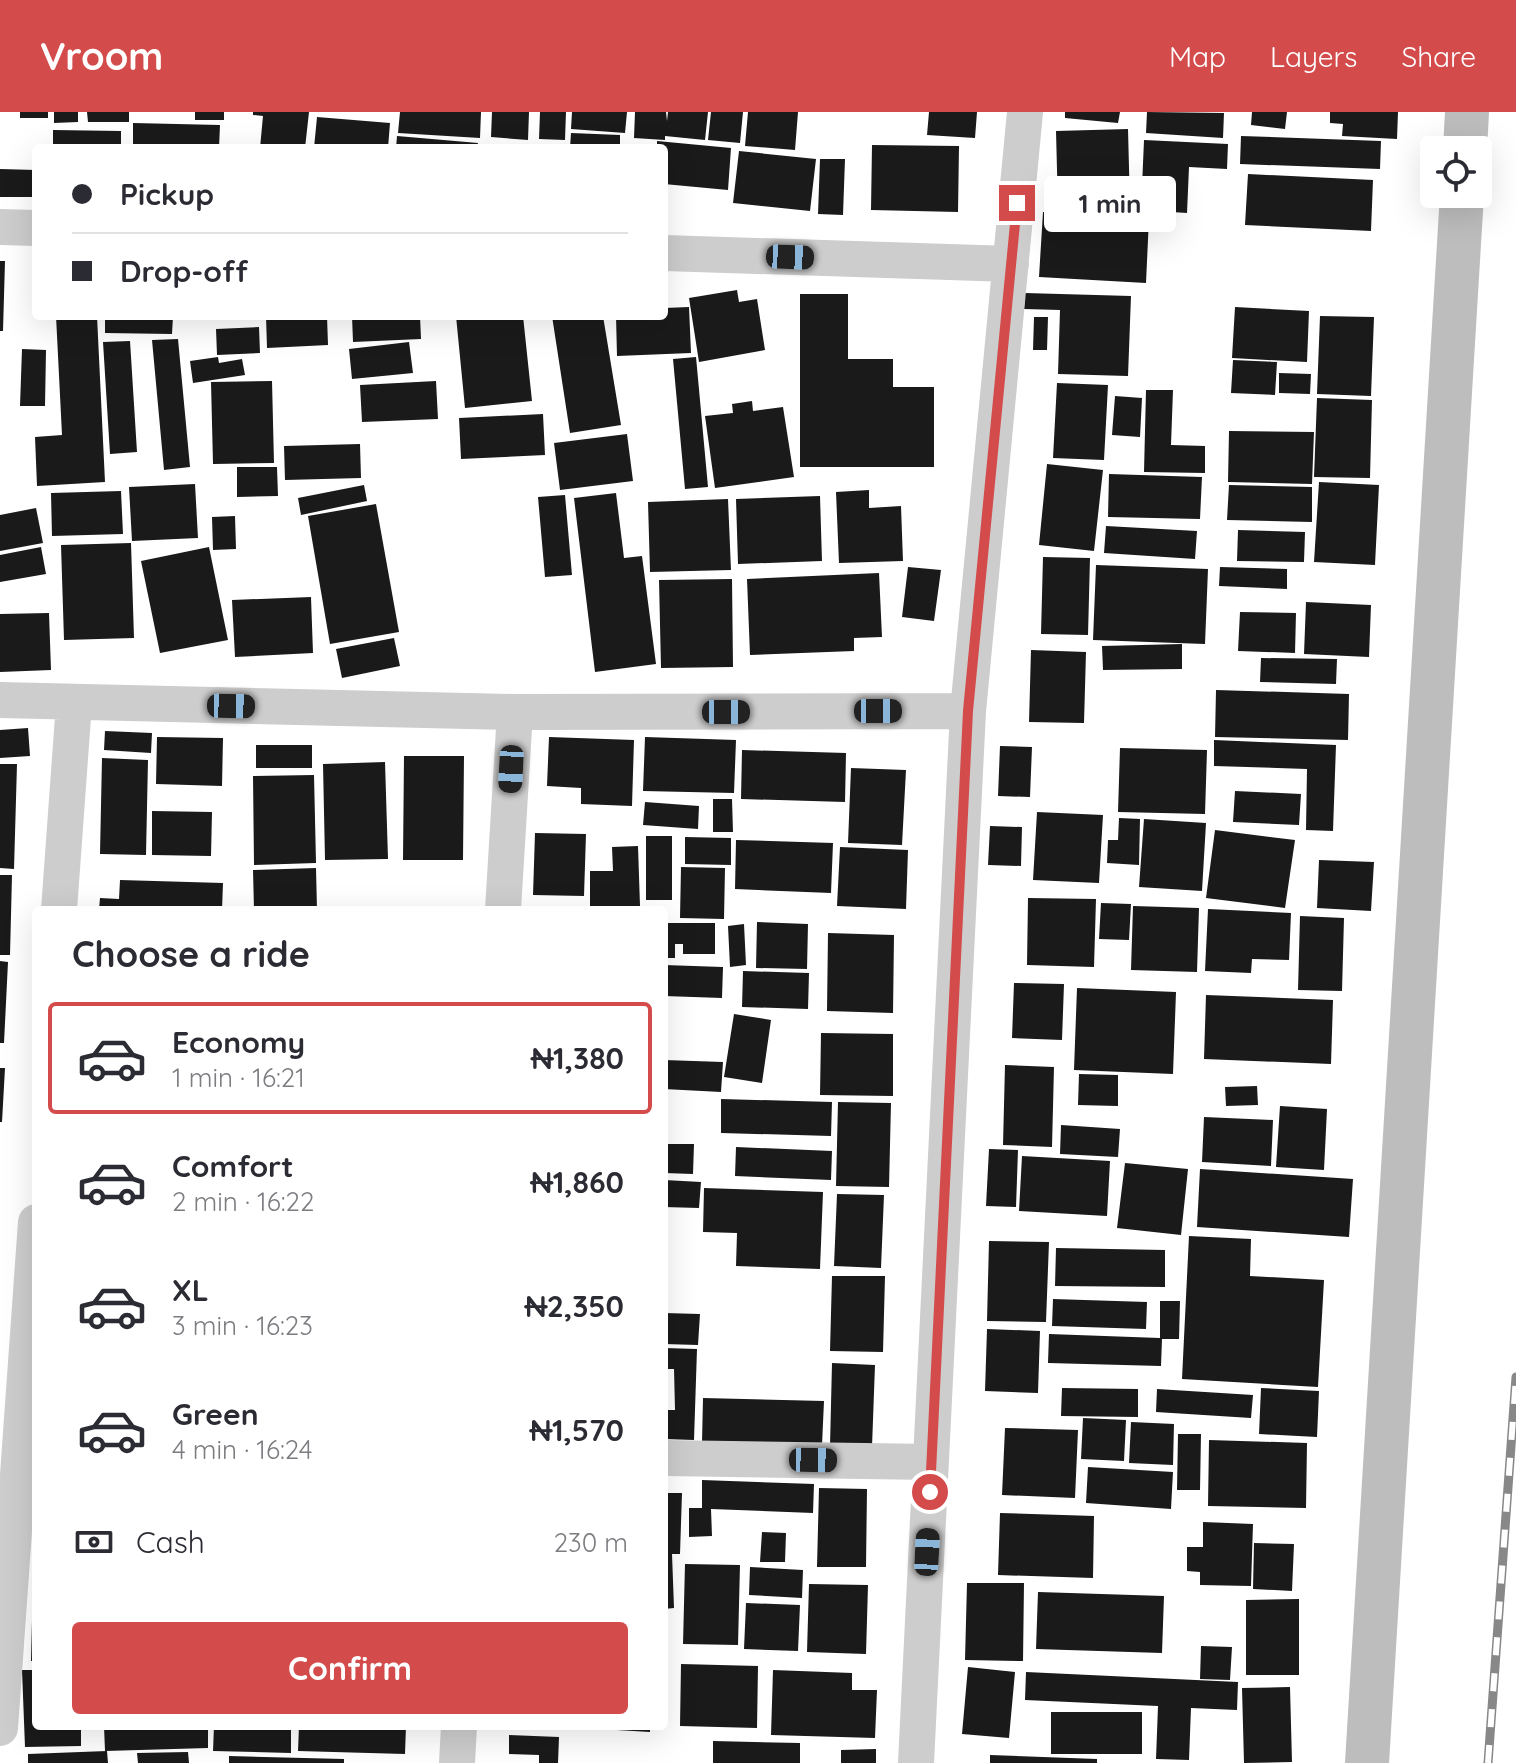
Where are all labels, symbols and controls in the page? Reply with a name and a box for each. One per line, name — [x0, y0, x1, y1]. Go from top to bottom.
text: Vroom — [40, 32, 163, 80]
text: Map — [1169, 39, 1226, 74]
text: Layers — [1270, 39, 1357, 74]
text: Share — [1401, 39, 1476, 74]
map controls — [1420, 136, 1492, 208]
button: locate — [1420, 136, 1492, 208]
text: Pickup — [120, 175, 214, 213]
callout: 1 min — [1045, 175, 1177, 231]
route end — [999, 185, 1035, 221]
text: 1 min — [1079, 187, 1142, 220]
car — [766, 244, 814, 270]
text: Drop-off — [120, 252, 248, 290]
car — [207, 694, 255, 718]
car — [854, 699, 902, 723]
car — [702, 700, 750, 724]
car — [498, 744, 524, 794]
text: Choose a ride — [72, 931, 310, 976]
icon: car — [76, 1022, 148, 1094]
text: Economy — [172, 1023, 305, 1061]
text: ₦1,380 — [531, 1039, 624, 1077]
text: 1 min · 16:21 — [172, 1061, 305, 1094]
icon: car — [76, 1146, 148, 1218]
text: Comfort — [172, 1147, 293, 1185]
text: ₦1,860 — [531, 1163, 624, 1201]
text: 2 min · 16:22 — [172, 1185, 314, 1218]
icon: car — [76, 1270, 148, 1342]
text: XL — [172, 1271, 209, 1309]
text: ₦2,350 — [525, 1287, 624, 1325]
text: 3 min · 16:23 — [172, 1309, 313, 1342]
icon: car — [76, 1394, 148, 1466]
text: Green — [172, 1395, 259, 1433]
text: ₦1,570 — [530, 1411, 624, 1449]
text: 4 min · 16:24 — [172, 1433, 313, 1466]
car — [789, 1448, 837, 1472]
route start — [912, 1474, 948, 1510]
icon: cash — [72, 1520, 116, 1564]
text: Cash — [136, 1523, 205, 1561]
text: 230 m — [554, 1526, 628, 1559]
car — [914, 1527, 940, 1577]
button: Confirm — [72, 1622, 628, 1714]

